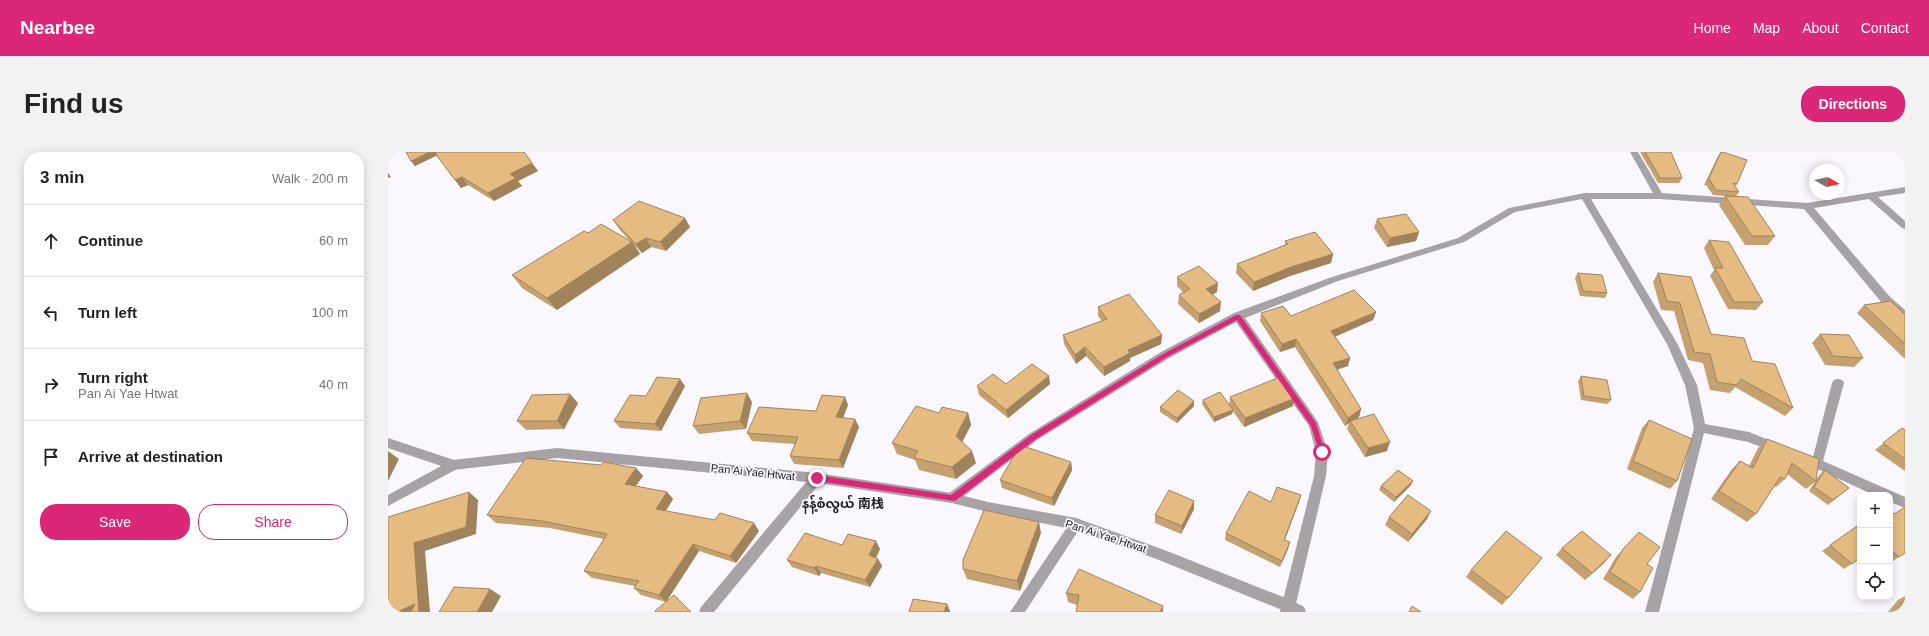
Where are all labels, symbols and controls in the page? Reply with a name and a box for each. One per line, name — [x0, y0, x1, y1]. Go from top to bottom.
text: Nearbee — [20, 17, 95, 38]
text: Home — [1694, 20, 1731, 36]
text: Map — [1753, 20, 1780, 36]
text: About — [1802, 20, 1839, 36]
text: Contact — [1861, 20, 1909, 36]
button: Directions — [1801, 86, 1905, 122]
text: Find us — [24, 88, 124, 119]
north arrow — [1809, 164, 1845, 200]
text: 3 min — [40, 168, 84, 187]
text: Walk · 200 m — [272, 171, 348, 186]
icon: ahead — [40, 230, 62, 252]
text: Continue — [78, 232, 143, 249]
text: 60 m — [319, 233, 348, 248]
icon: left — [40, 302, 62, 324]
text: Turn left — [78, 304, 137, 321]
text: 100 m — [312, 305, 348, 320]
text: Turn right — [78, 369, 148, 386]
icon: right — [40, 374, 62, 396]
text: 40 m — [319, 377, 348, 392]
text: Pan Ai Yae Htwat — [78, 386, 178, 401]
route start — [1313, 443, 1331, 461]
icon: arrive — [40, 446, 62, 468]
text: Arrive at destination — [78, 448, 223, 465]
street label: Pan Ai Yae Htwat — [710, 462, 796, 482]
route end — [808, 469, 826, 487]
map controls — [1857, 492, 1893, 600]
button: + — [1857, 492, 1893, 528]
district label: နန့်စံလွယ် 南栈 — [802, 494, 884, 514]
button: Save — [40, 504, 190, 540]
button: Share — [198, 504, 348, 540]
street label: Pan Ai Yae Htwat — [1064, 517, 1148, 555]
button: − — [1857, 528, 1893, 564]
button: locate — [1857, 564, 1893, 600]

